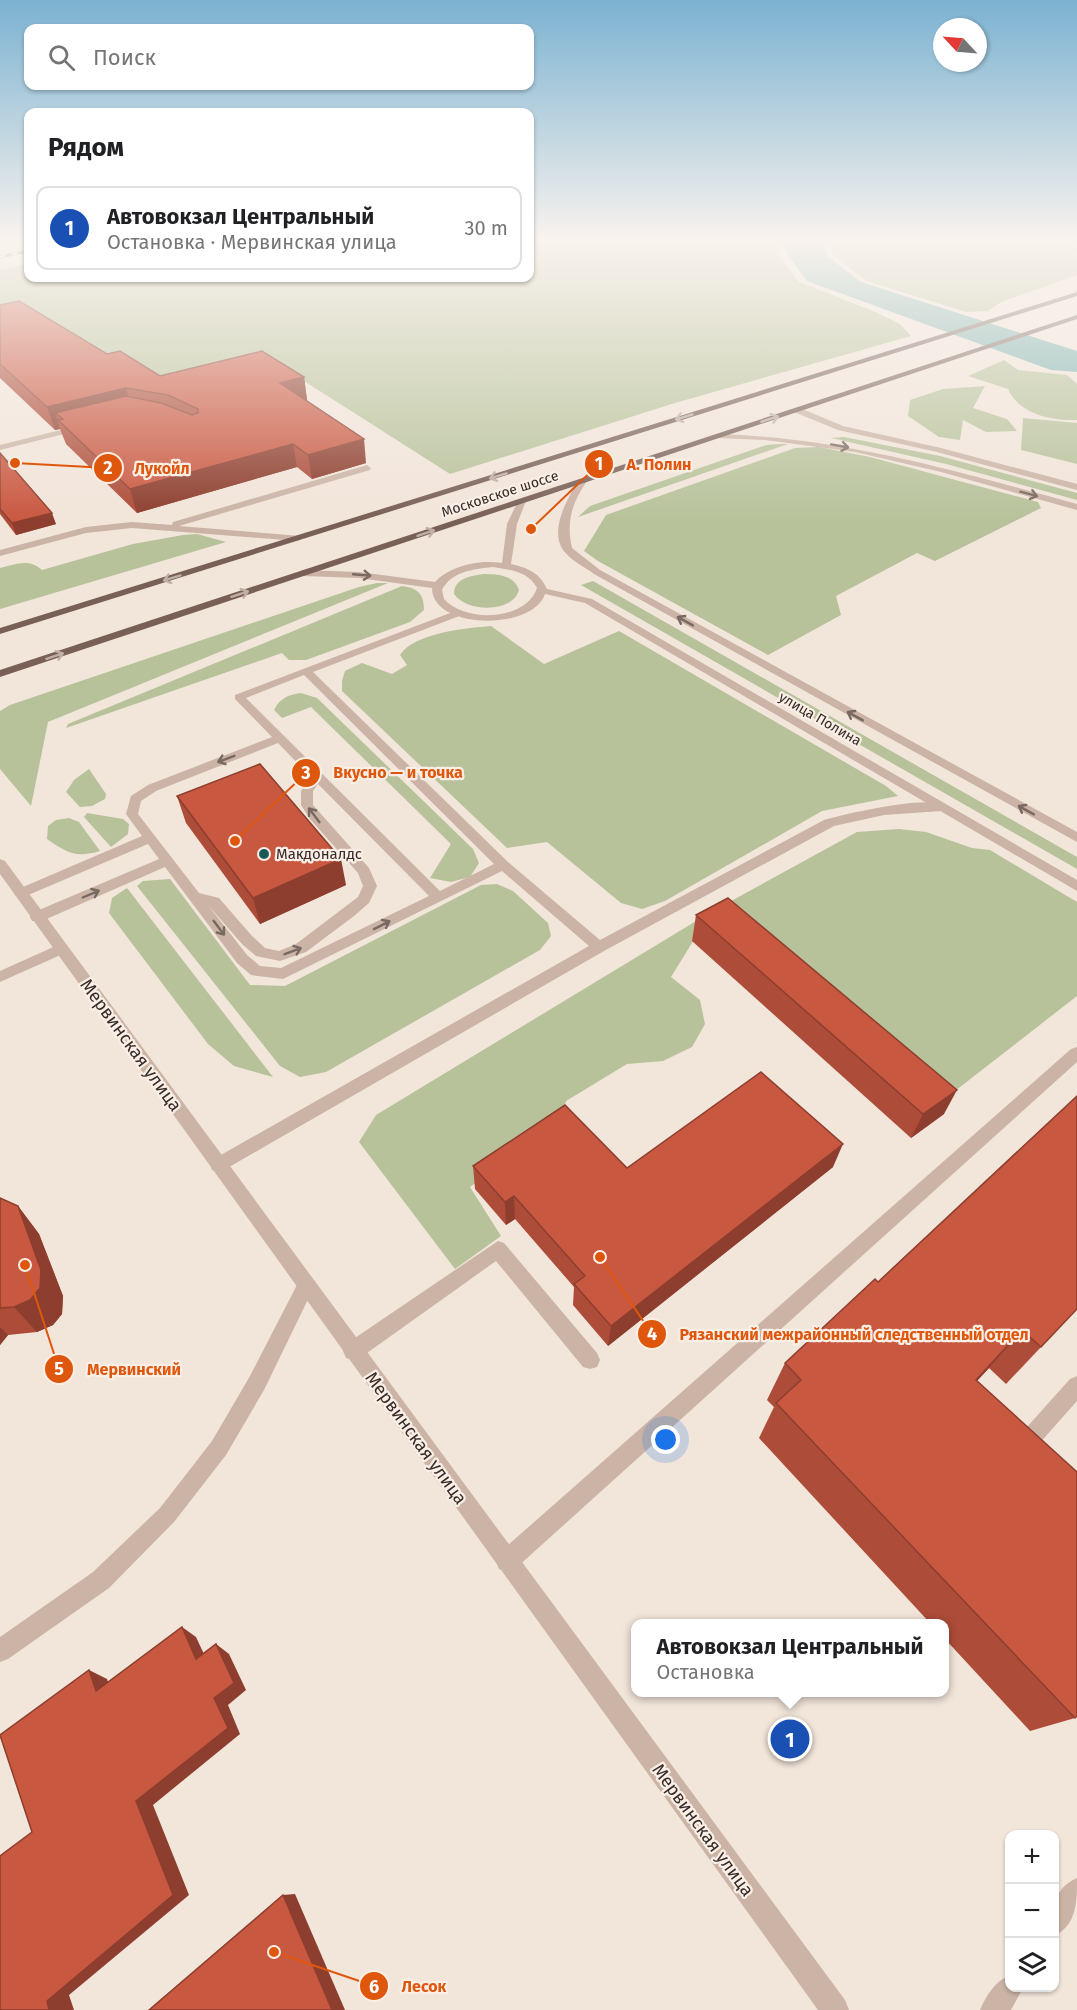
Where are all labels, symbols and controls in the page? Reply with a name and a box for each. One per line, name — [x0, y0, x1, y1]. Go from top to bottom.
north arrow — [933, 18, 987, 72]
search box — [24, 24, 534, 90]
icon: search — [45, 41, 78, 74]
text: Поиск — [93, 44, 156, 71]
text: Рядом — [48, 132, 124, 163]
text: Автовокзал Центральный — [107, 203, 374, 230]
text: 1 — [65, 216, 74, 240]
text: 30 m — [464, 216, 508, 240]
text: Остановка · Мервинская улица — [107, 230, 397, 254]
one-way arrow — [675, 412, 694, 423]
one-way arrow — [760, 413, 779, 424]
one-way arrow — [829, 441, 849, 452]
callout: А. Полин — [584, 447, 703, 481]
callout: Лукойл — [93, 451, 202, 485]
text: 1 — [595, 453, 603, 475]
text: А. Полин — [626, 455, 691, 474]
text: 2 — [103, 457, 113, 479]
text: Лукойл — [134, 459, 190, 478]
street label: Московское шоссе — [439, 467, 561, 521]
one-way arrow — [489, 471, 508, 482]
one-way arrow — [1019, 489, 1038, 500]
one-way arrow — [416, 526, 435, 537]
one-way arrow — [351, 570, 371, 581]
one-way arrow — [163, 573, 182, 584]
one-way arrow — [231, 588, 250, 599]
one-way arrow — [676, 615, 694, 626]
one-way arrow — [46, 649, 64, 660]
street label: улица Полина — [776, 688, 864, 750]
one-way arrow — [847, 710, 864, 722]
one-way arrow — [217, 755, 236, 766]
callout: Вкусно — и точка — [291, 756, 475, 790]
text: 3 — [300, 762, 311, 784]
text: Вкусно — и точка — [333, 763, 463, 782]
one-way arrow — [1017, 804, 1035, 815]
one-way arrow — [308, 807, 321, 823]
place label: Макдоналдс — [276, 845, 362, 863]
marker: Макдоналдс — [257, 847, 271, 861]
one-way arrow — [82, 888, 100, 899]
one-way arrow — [373, 918, 391, 930]
one-way arrow — [213, 920, 226, 936]
one-way arrow — [283, 945, 302, 956]
street label: Мервинская улица — [76, 974, 186, 1116]
callout: Рязанский межрайонный следственный отдел — [637, 1317, 1040, 1351]
text: 4 — [647, 1323, 657, 1345]
text: Рязанский межрайонный следственный отдел — [679, 1325, 1029, 1344]
callout: Мервинский — [44, 1352, 193, 1386]
text: 5 — [54, 1358, 64, 1380]
text: Мервинский — [87, 1360, 181, 1379]
street label: Мервинская улица — [361, 1367, 471, 1509]
your location — [651, 1425, 680, 1454]
popup — [631, 1619, 949, 1697]
text: Автовокзал Центральный — [656, 1633, 924, 1660]
text: Остановка — [656, 1660, 755, 1684]
pin: 1 — [770, 1716, 810, 1762]
street label: Мервинская улица — [648, 1759, 758, 1901]
map controls — [1005, 1830, 1059, 1992]
button: + — [1005, 1830, 1059, 1884]
button: − — [1005, 1884, 1059, 1938]
button: layers — [1005, 1938, 1059, 1992]
callout: Лесок — [359, 1969, 458, 2003]
text: 6 — [369, 1976, 379, 1998]
text: Лесок — [402, 1977, 447, 1996]

